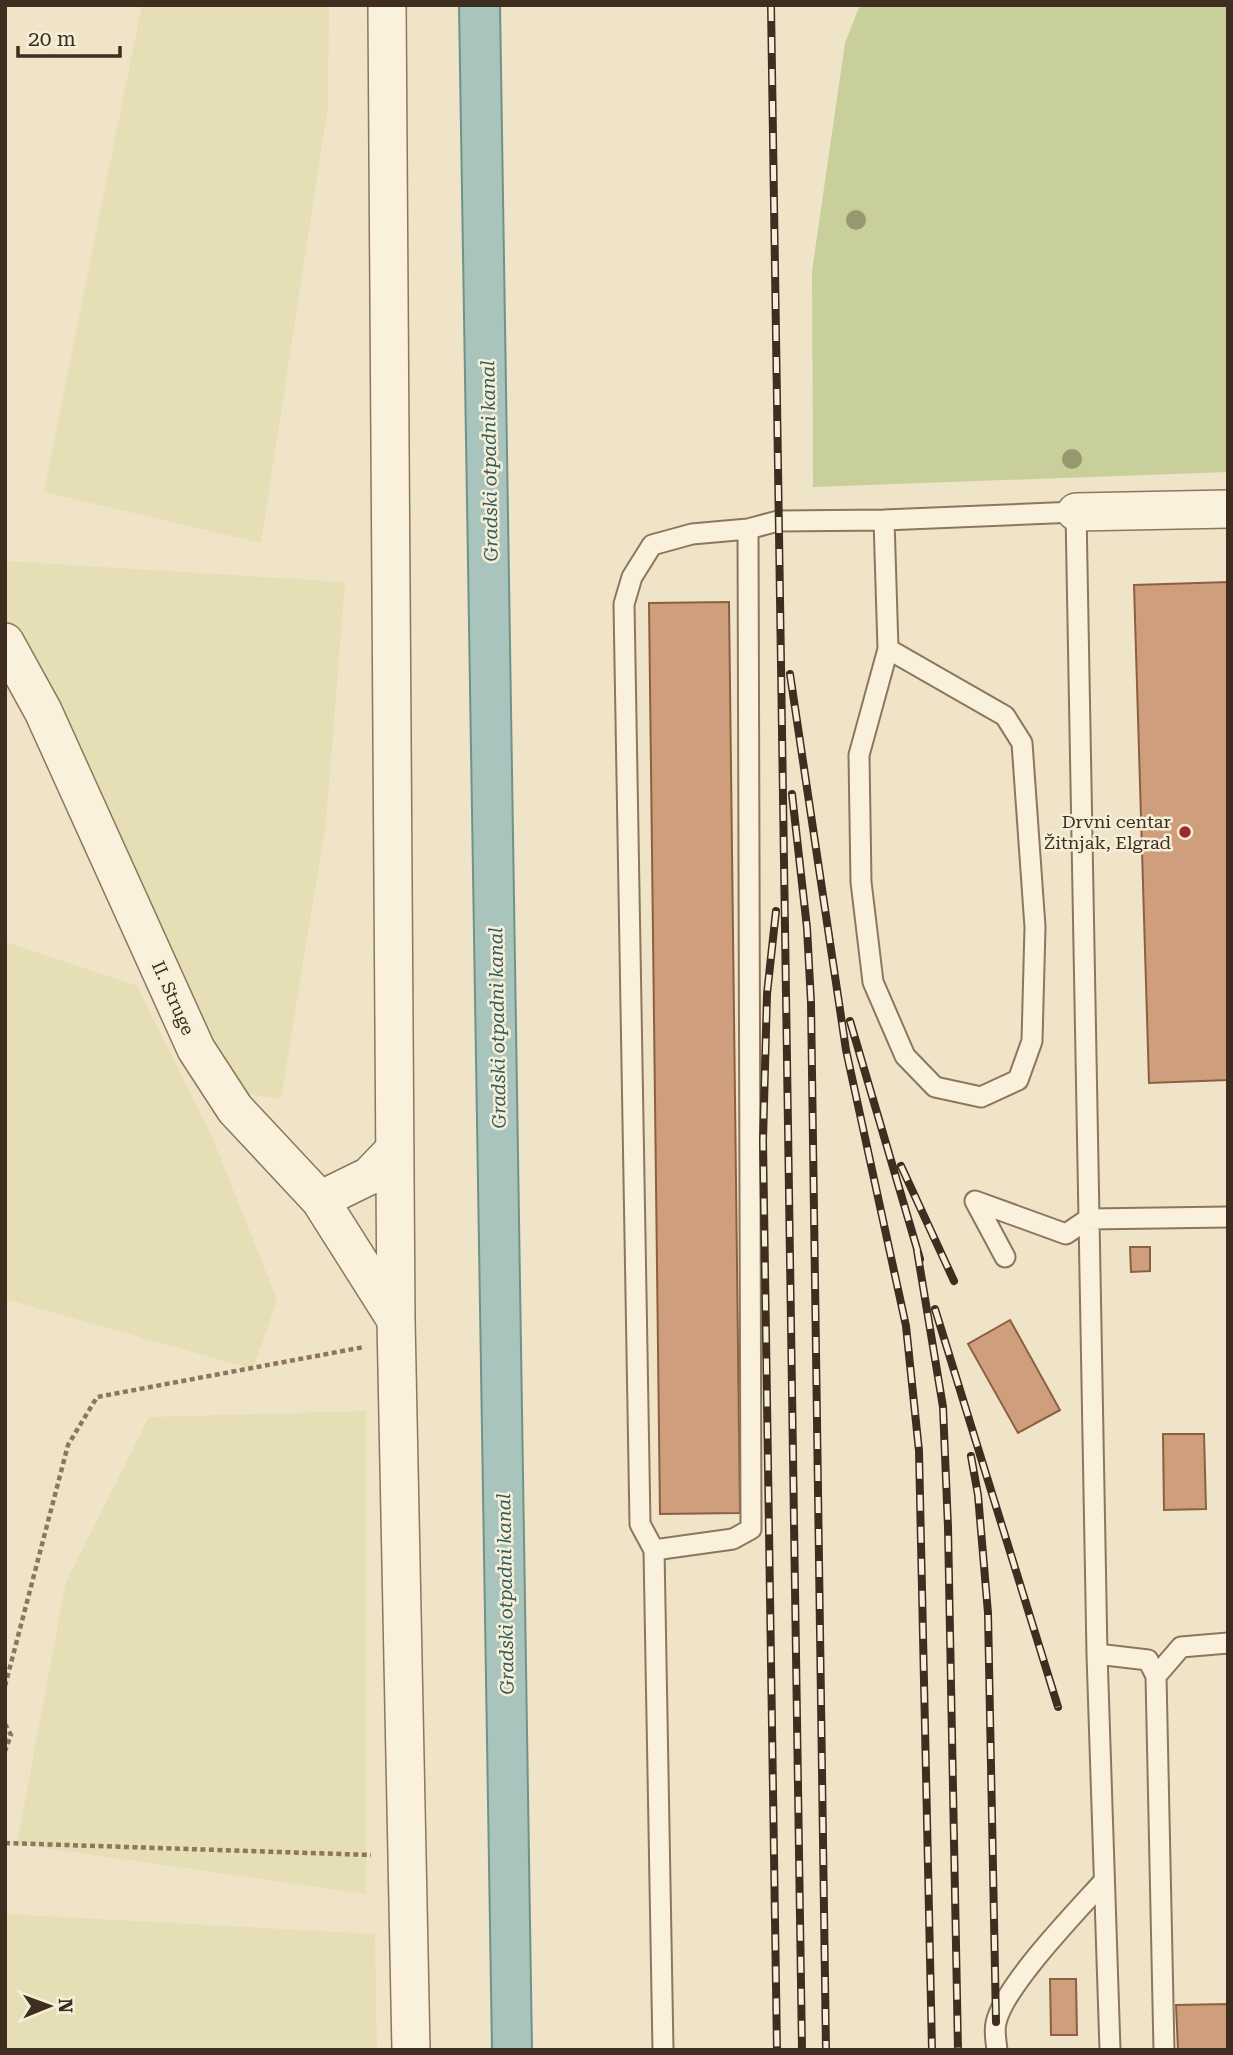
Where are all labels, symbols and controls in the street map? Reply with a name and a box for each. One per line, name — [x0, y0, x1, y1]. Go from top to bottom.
scale bar — [18, 14, 119, 58]
text: 20 m — [28, 27, 76, 51]
water label: Gradski otpadni kanal — [476, 360, 503, 562]
place label: Drvni centar Žitnjak, Elgrad — [1044, 811, 1171, 853]
marker: Drvni centar Žitnjak, Elgrad — [1177, 824, 1193, 840]
water label: Gradski otpadni kanal — [484, 927, 511, 1129]
street label: II. Struge — [148, 958, 199, 1038]
water label: Gradski otpadni kanal — [492, 1493, 519, 1695]
north arrow — [14, 1971, 84, 2041]
text: N — [54, 1998, 77, 2014]

